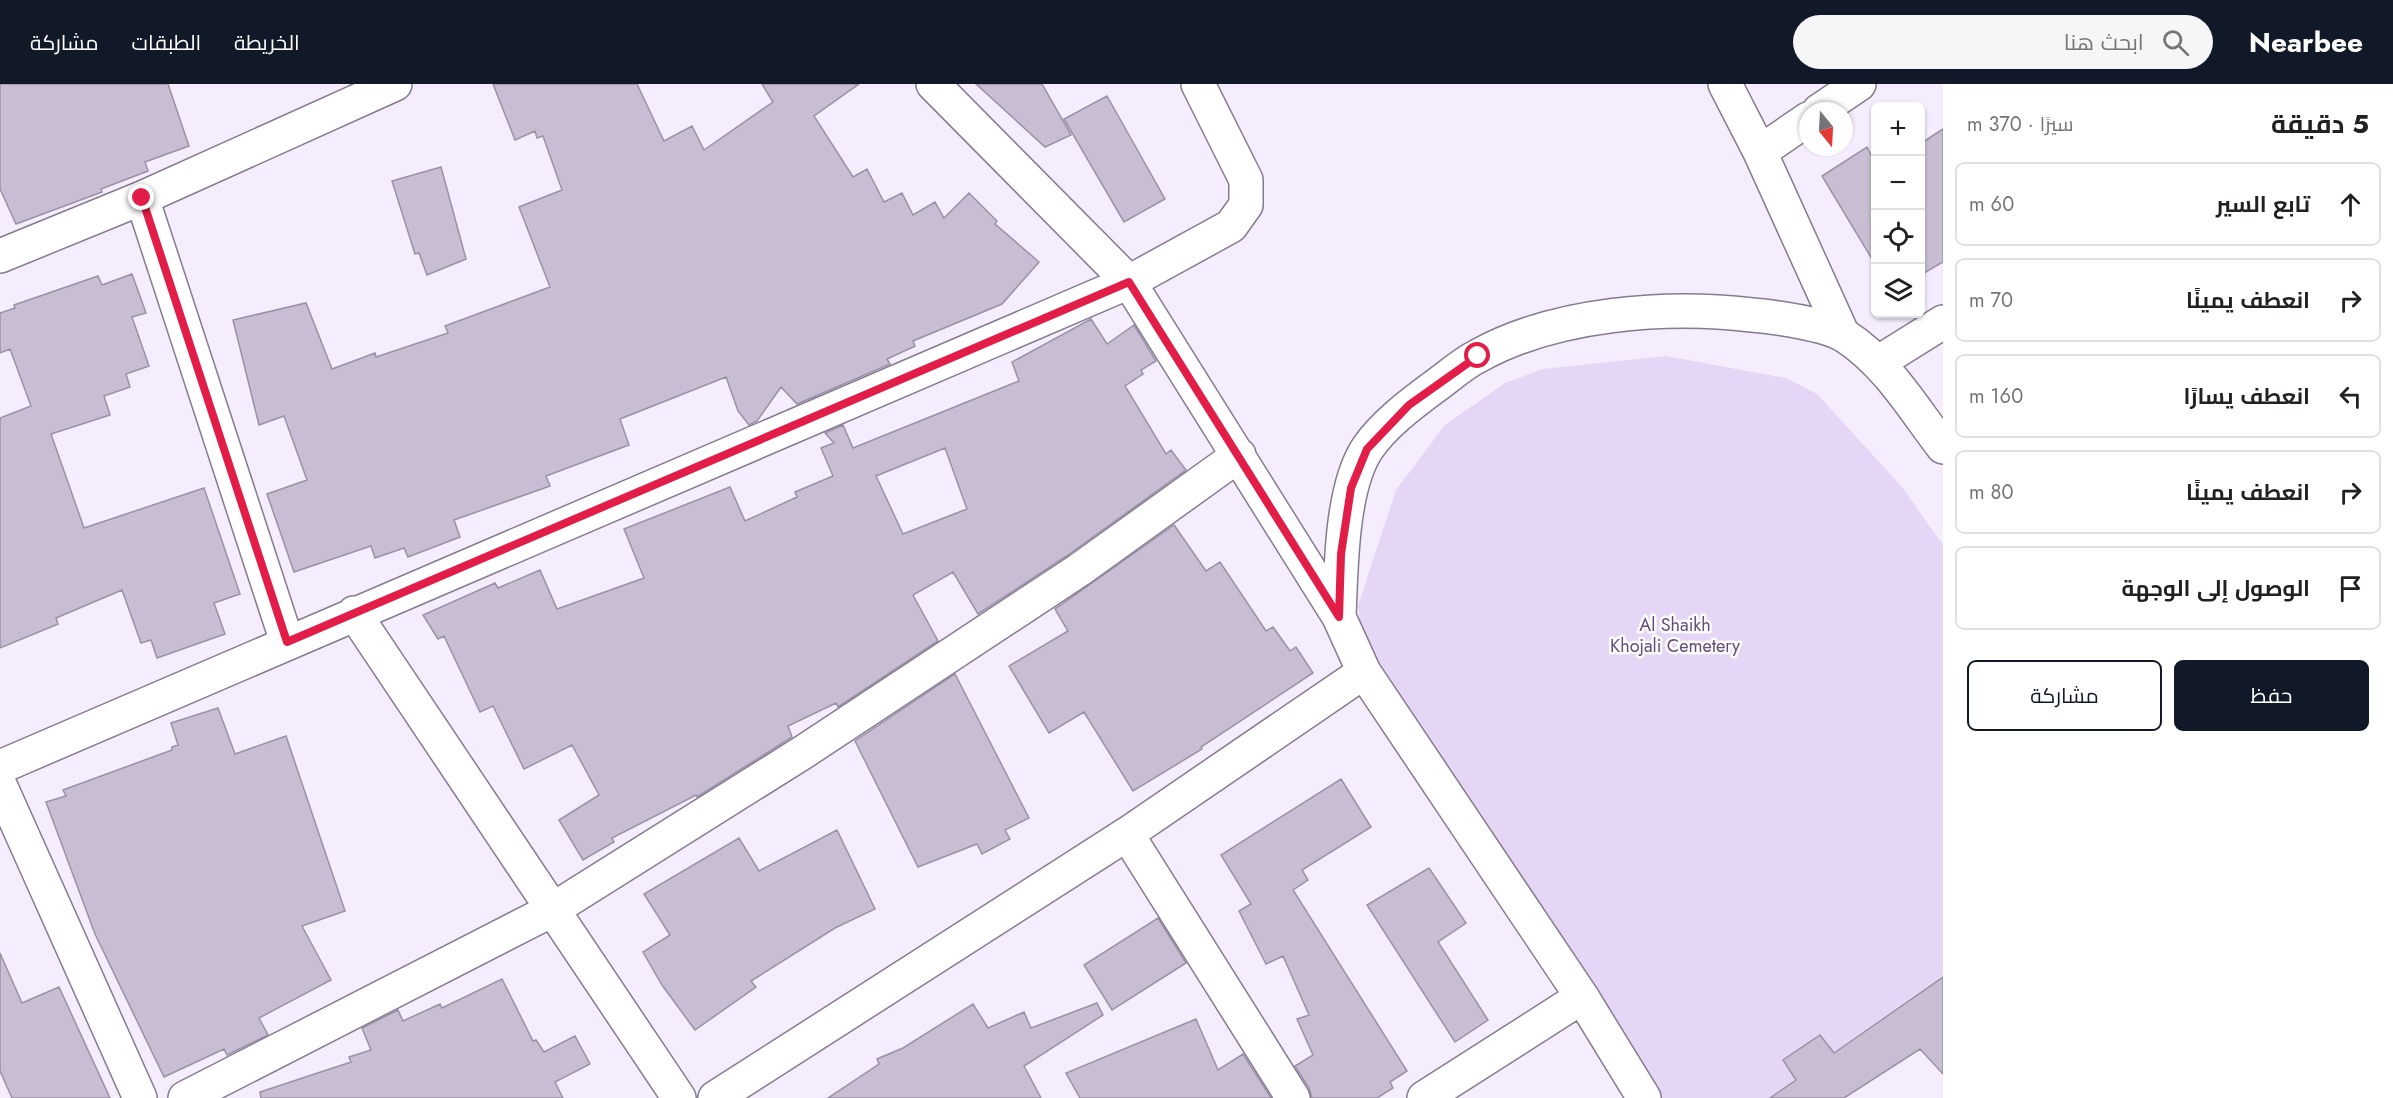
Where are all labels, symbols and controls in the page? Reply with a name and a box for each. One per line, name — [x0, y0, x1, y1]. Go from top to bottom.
search box — [1793, 15, 2213, 69]
text: Nearbee — [2249, 22, 2363, 63]
text: ابحث هنا — [2064, 26, 2144, 58]
icon: search — [2159, 26, 2192, 59]
text: مشاركة — [30, 28, 99, 58]
text: الطبقات — [132, 28, 201, 58]
text: الخريطة — [234, 28, 300, 58]
north arrow — [1799, 102, 1853, 156]
map controls — [1871, 102, 1925, 318]
button: + — [1871, 102, 1925, 156]
text: 5 دقيقة — [2271, 105, 2369, 143]
text: سيرًا · 370 m — [1967, 110, 2074, 139]
button: − — [1871, 156, 1925, 210]
route end — [128, 184, 154, 210]
text: تابع السير — [2216, 188, 2310, 220]
icon: ahead — [2334, 188, 2367, 221]
text: 60 m — [1969, 190, 2014, 219]
button: locate — [1871, 210, 1925, 264]
button: layers — [1871, 264, 1925, 318]
text: انعطف يمينًا — [2186, 284, 2310, 316]
icon: right — [2334, 284, 2367, 317]
text: 70 m — [1969, 286, 2013, 315]
route start — [1464, 342, 1490, 368]
text: انعطف يسارًا — [2183, 380, 2310, 412]
icon: left — [2334, 380, 2367, 413]
text: 160 m — [1969, 382, 2023, 411]
text: انعطف يمينًا — [2186, 476, 2310, 508]
icon: right — [2334, 476, 2367, 509]
text: 80 m — [1969, 478, 2014, 507]
text: الوصول إلى الوجهة — [2122, 572, 2310, 604]
icon: arrive — [2334, 572, 2367, 605]
park label: Al Shaikh Khojali Cemetery — [1610, 612, 1740, 659]
button: مشاركة — [1967, 660, 2162, 731]
button: حفظ — [2174, 660, 2369, 731]

